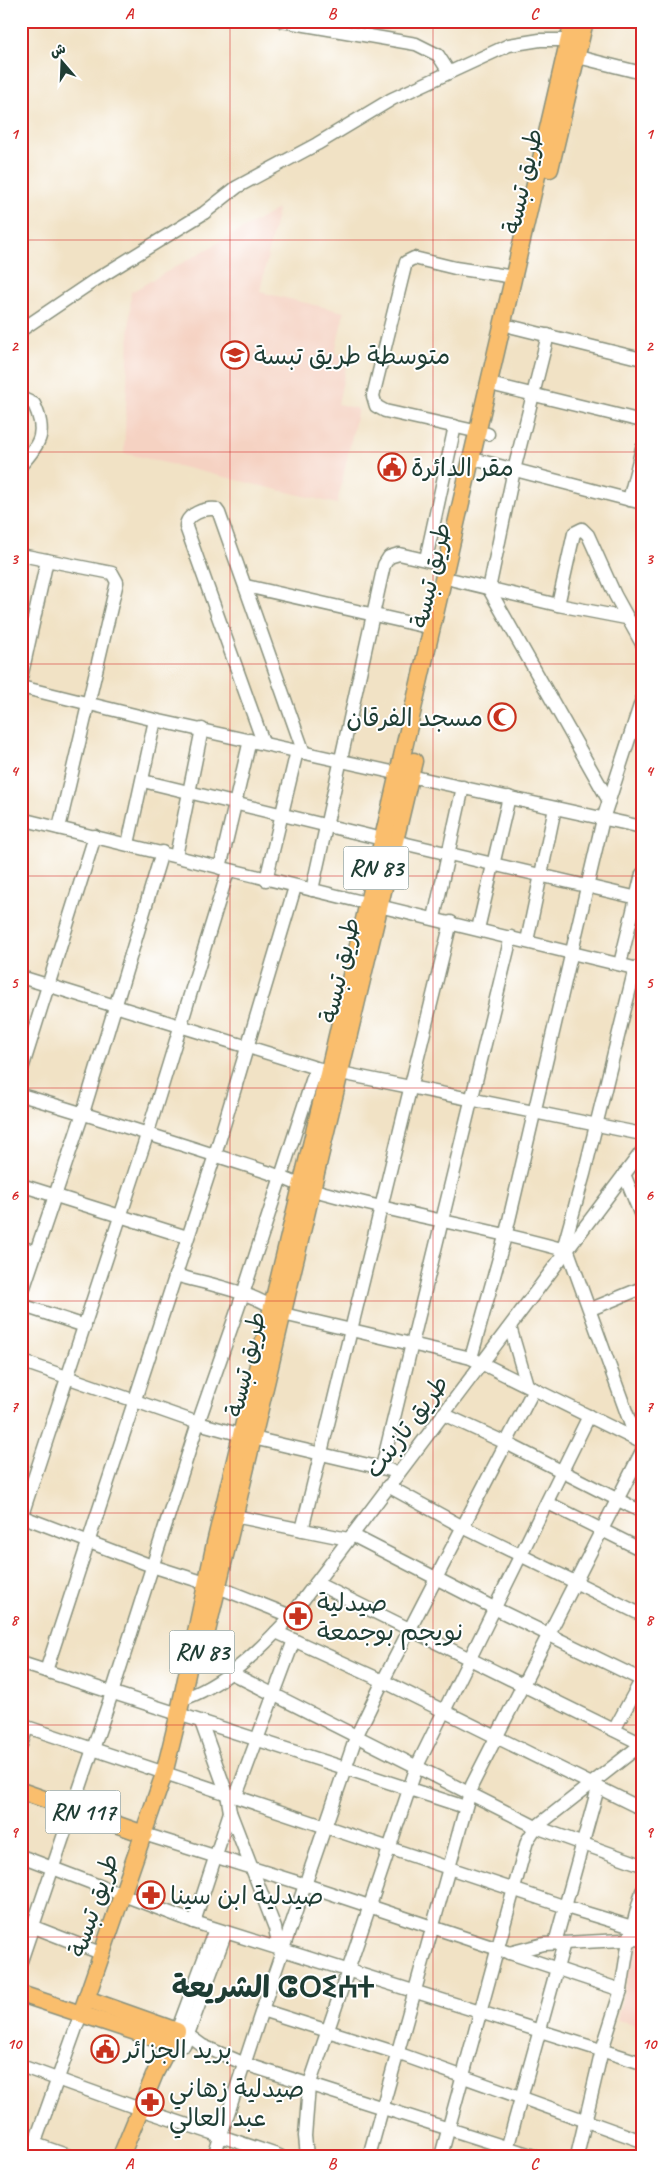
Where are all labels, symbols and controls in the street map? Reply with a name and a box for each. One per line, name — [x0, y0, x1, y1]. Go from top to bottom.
text: A — [125, 4, 135, 24]
text: B — [328, 4, 338, 24]
text: C — [530, 4, 540, 24]
north arrow — [38, 38, 88, 88]
text: ش — [48, 40, 68, 61]
text: 1 — [10, 124, 19, 144]
text: 1 — [645, 124, 654, 144]
street label: طريق تبسة — [495, 125, 551, 237]
text: 2 — [10, 336, 19, 356]
text: 2 — [645, 336, 654, 356]
school or university icon: متوسطة طريق تبسة — [220, 340, 250, 370]
place label: متوسطة طريق تبسة — [254, 340, 450, 372]
public building icon: مقر الدائرة — [377, 452, 407, 482]
place label: مقر الدائرة — [411, 452, 514, 484]
street label: طريق تبسة — [403, 519, 459, 631]
text: 3 — [10, 549, 19, 569]
text: 3 — [645, 549, 654, 569]
place label: مسجد الفرقان — [346, 702, 483, 734]
mosque icon: مسجد الفرقان — [487, 702, 517, 732]
text: 4 — [10, 761, 19, 781]
text: 4 — [645, 761, 654, 781]
road number: RN 83 — [344, 846, 408, 890]
street label: طريق تبسة — [312, 914, 368, 1026]
text: 5 — [11, 973, 20, 993]
text: 5 — [646, 973, 655, 993]
text: 6 — [10, 1185, 19, 1205]
text: 6 — [645, 1185, 654, 1205]
street label: طريق تبسة — [218, 1308, 274, 1420]
street label: طريق تازبنت — [358, 1369, 456, 1485]
text: 7 — [10, 1397, 19, 1417]
text: 7 — [645, 1397, 654, 1417]
place label: صيدلية نويجم بوجمعة — [317, 1587, 463, 1650]
pharmacy icon: صيدلية نويجم بوجمعة — [283, 1601, 313, 1631]
text: 8 — [10, 1610, 19, 1630]
text: 8 — [645, 1610, 654, 1630]
road number: RN 83 — [170, 1630, 234, 1674]
road number: RN 117 — [46, 1790, 120, 1834]
text: 9 — [10, 1822, 19, 1842]
text: 9 — [645, 1822, 654, 1842]
street label: طريق تبسة — [61, 1849, 127, 1961]
pharmacy icon: صيدلية ابن سينا — [136, 1880, 166, 1910]
place label: صيدلية ابن سينا — [170, 1880, 324, 1912]
district label: الشريعة ⵛⵔⵉⵄⵜ — [172, 1968, 375, 2006]
text: 10 — [7, 2034, 23, 2054]
public building icon: بريد الجزائر — [90, 2034, 120, 2064]
place label: بريد الجزائر — [122, 2034, 232, 2066]
text: 10 — [642, 2034, 658, 2054]
place label: صيدلية زهاني عبد العالي — [169, 2073, 304, 2139]
pharmacy icon: صيدلية زهاني عبد العالي — [135, 2087, 165, 2117]
text: A — [125, 2154, 135, 2174]
text: B — [328, 2154, 338, 2174]
text: C — [530, 2154, 540, 2174]

